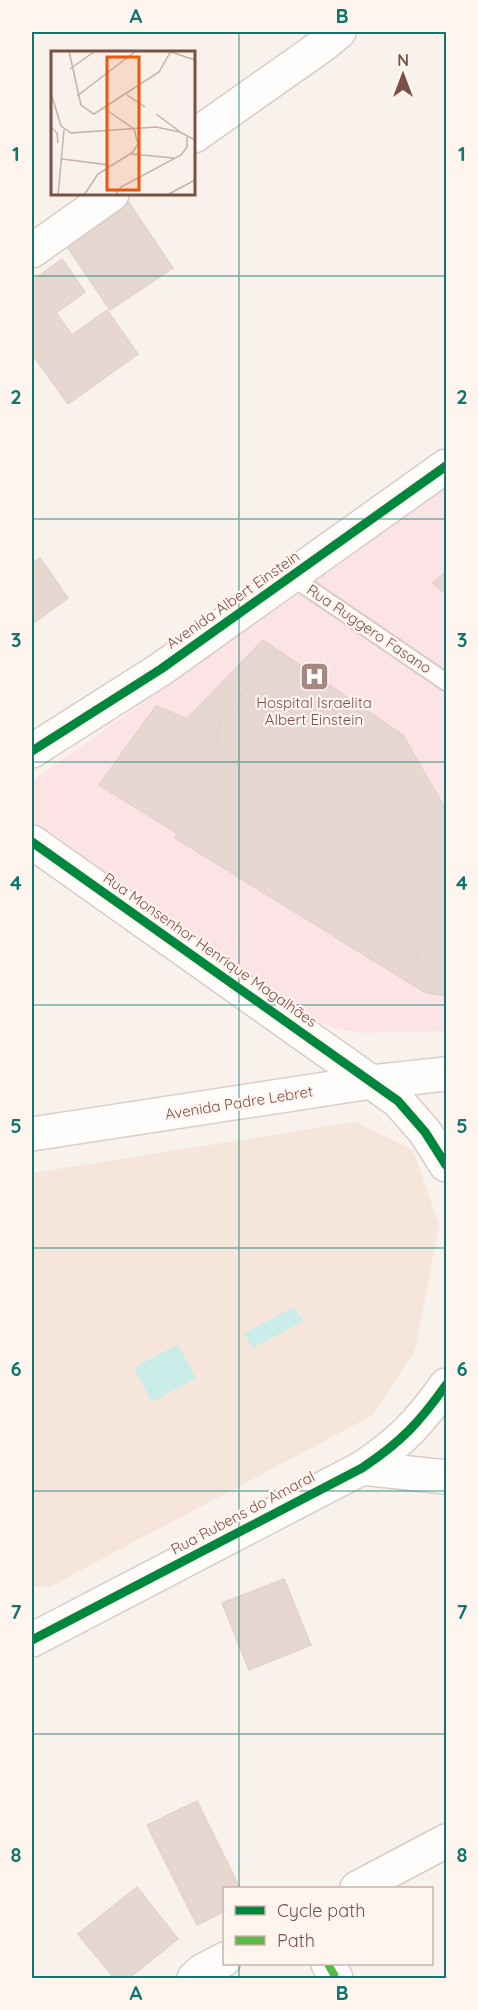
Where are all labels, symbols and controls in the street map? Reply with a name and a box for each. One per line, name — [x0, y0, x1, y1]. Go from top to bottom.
text: A — [130, 3, 143, 28]
text: B — [335, 3, 349, 28]
north arrow — [373, 45, 433, 105]
text: N — [397, 50, 409, 70]
inset map — [51, 51, 195, 195]
text: 1 — [12, 141, 20, 166]
text: 1 — [458, 141, 466, 166]
text: 2 — [10, 384, 22, 409]
text: 2 — [456, 384, 468, 409]
street label: Avenida Albert Einstein — [162, 546, 303, 653]
street label: Rua Ruggero Fasano — [303, 580, 435, 677]
text: 3 — [11, 627, 21, 652]
text: 3 — [457, 627, 467, 652]
hospital icon: Hospital Israelita Albert Einstein — [298, 660, 330, 692]
place label: Hospital Israelita Albert Einstein — [256, 693, 372, 729]
street label: Rua Monsenhor Henrique Magalhães — [100, 868, 321, 1031]
text: 4 — [10, 870, 22, 895]
text: 4 — [456, 870, 468, 895]
street label: Avenida Padre Lebret — [164, 1081, 314, 1124]
text: 5 — [10, 1113, 22, 1138]
text: 5 — [456, 1113, 468, 1138]
text: 6 — [10, 1356, 22, 1381]
text: 6 — [456, 1356, 468, 1381]
street label: Rua Rubens do Amaral — [168, 1467, 318, 1559]
text: 7 — [11, 1599, 22, 1624]
text: 7 — [457, 1599, 468, 1624]
text: 8 — [11, 1842, 22, 1867]
text: 8 — [457, 1842, 468, 1867]
legend — [223, 1887, 433, 1965]
text: Cycle path — [277, 1899, 365, 1922]
text: Path — [277, 1929, 315, 1952]
text: A — [130, 1980, 143, 2005]
text: B — [335, 1980, 349, 2005]

